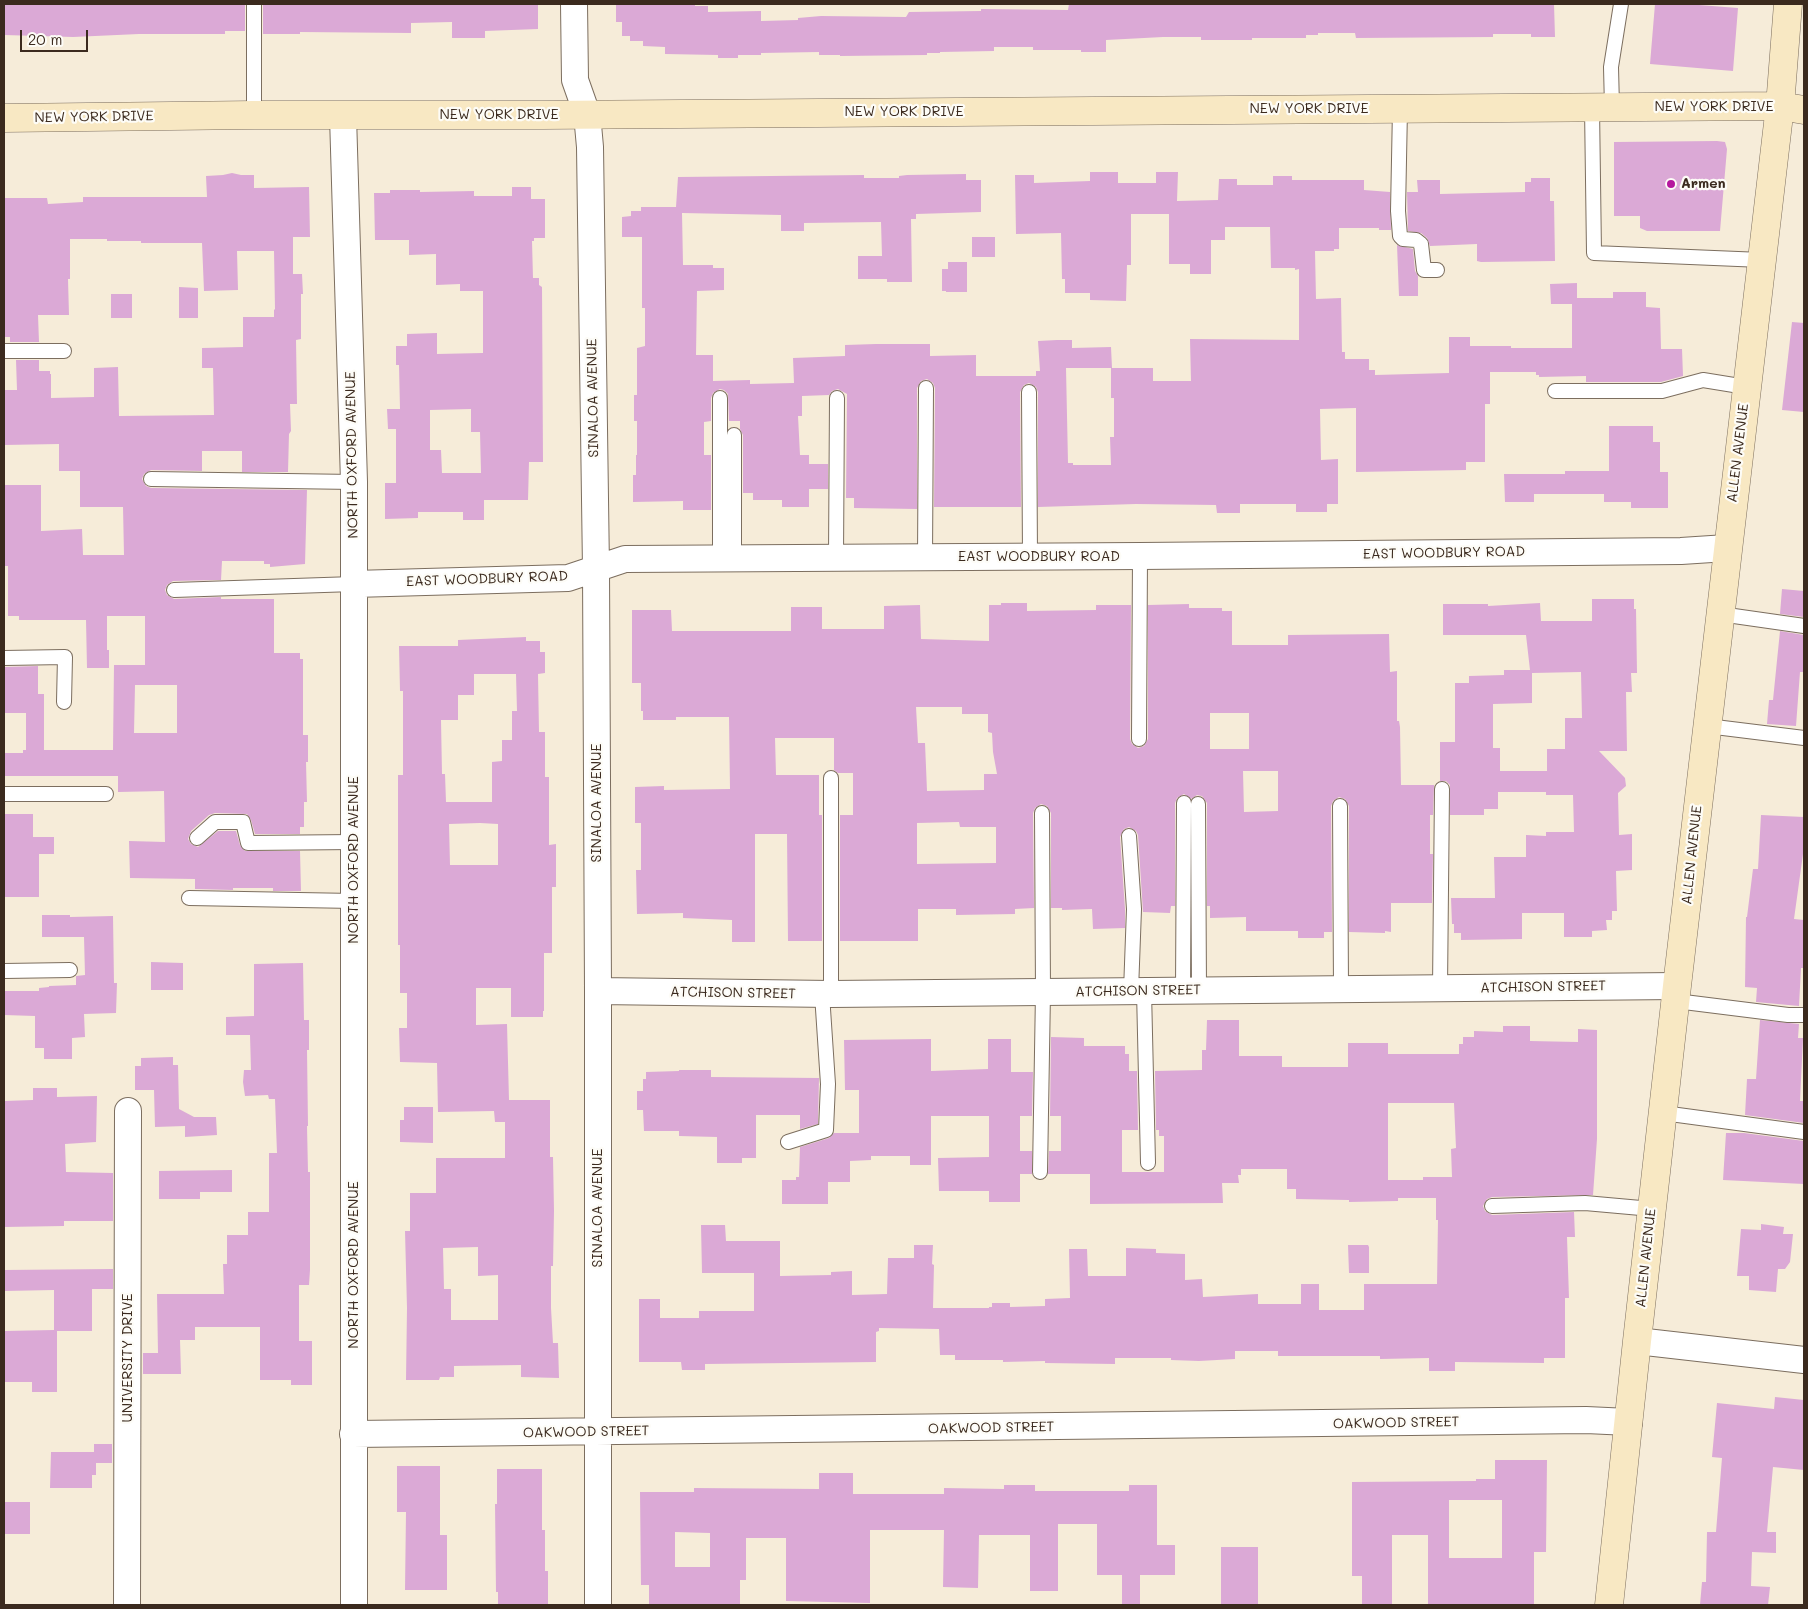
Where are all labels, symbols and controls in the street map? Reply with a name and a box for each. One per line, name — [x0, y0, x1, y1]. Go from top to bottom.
scale bar — [22, 20, 90, 52]
text: 20 m — [28, 29, 62, 49]
street label: NEW YORK DRIVE — [1654, 99, 1774, 115]
street label: NEW YORK DRIVE — [1249, 101, 1369, 117]
street label: NEW YORK DRIVE — [844, 104, 964, 120]
street label: NEW YORK DRIVE — [439, 107, 559, 123]
street label: NEW YORK DRIVE — [34, 108, 154, 126]
place label: Armen — [1681, 176, 1726, 192]
marker: Armen — [1665, 178, 1677, 190]
street label: SINALOA AVENUE — [584, 338, 602, 458]
street label: NORTH OXFORD AVENUE — [342, 371, 362, 539]
street label: ALLEN AVENUE — [1724, 403, 1752, 503]
street label: EAST WOODBURY ROAD — [1363, 543, 1525, 563]
street label: EAST WOODBURY ROAD — [958, 549, 1120, 565]
street label: EAST WOODBURY ROAD — [406, 568, 568, 590]
street label: SINALOA AVENUE — [589, 744, 605, 862]
street label: NORTH OXFORD AVENUE — [346, 776, 362, 944]
street label: ALLEN AVENUE — [1678, 805, 1706, 905]
street label: ATCHISON STREET — [1480, 978, 1606, 996]
street label: ATCHISON STREET — [1075, 982, 1201, 1000]
street label: ATCHISON STREET — [670, 984, 796, 1002]
street label: SINALOA AVENUE — [590, 1149, 606, 1267]
street label: NORTH OXFORD AVENUE — [346, 1181, 362, 1349]
street label: ALLEN AVENUE — [1632, 1208, 1660, 1308]
street label: UNIVERSITY DRIVE — [120, 1293, 136, 1423]
street label: OAKWOOD STREET — [1333, 1413, 1459, 1433]
street label: OAKWOOD STREET — [928, 1418, 1054, 1438]
street label: OAKWOOD STREET — [523, 1422, 649, 1442]

